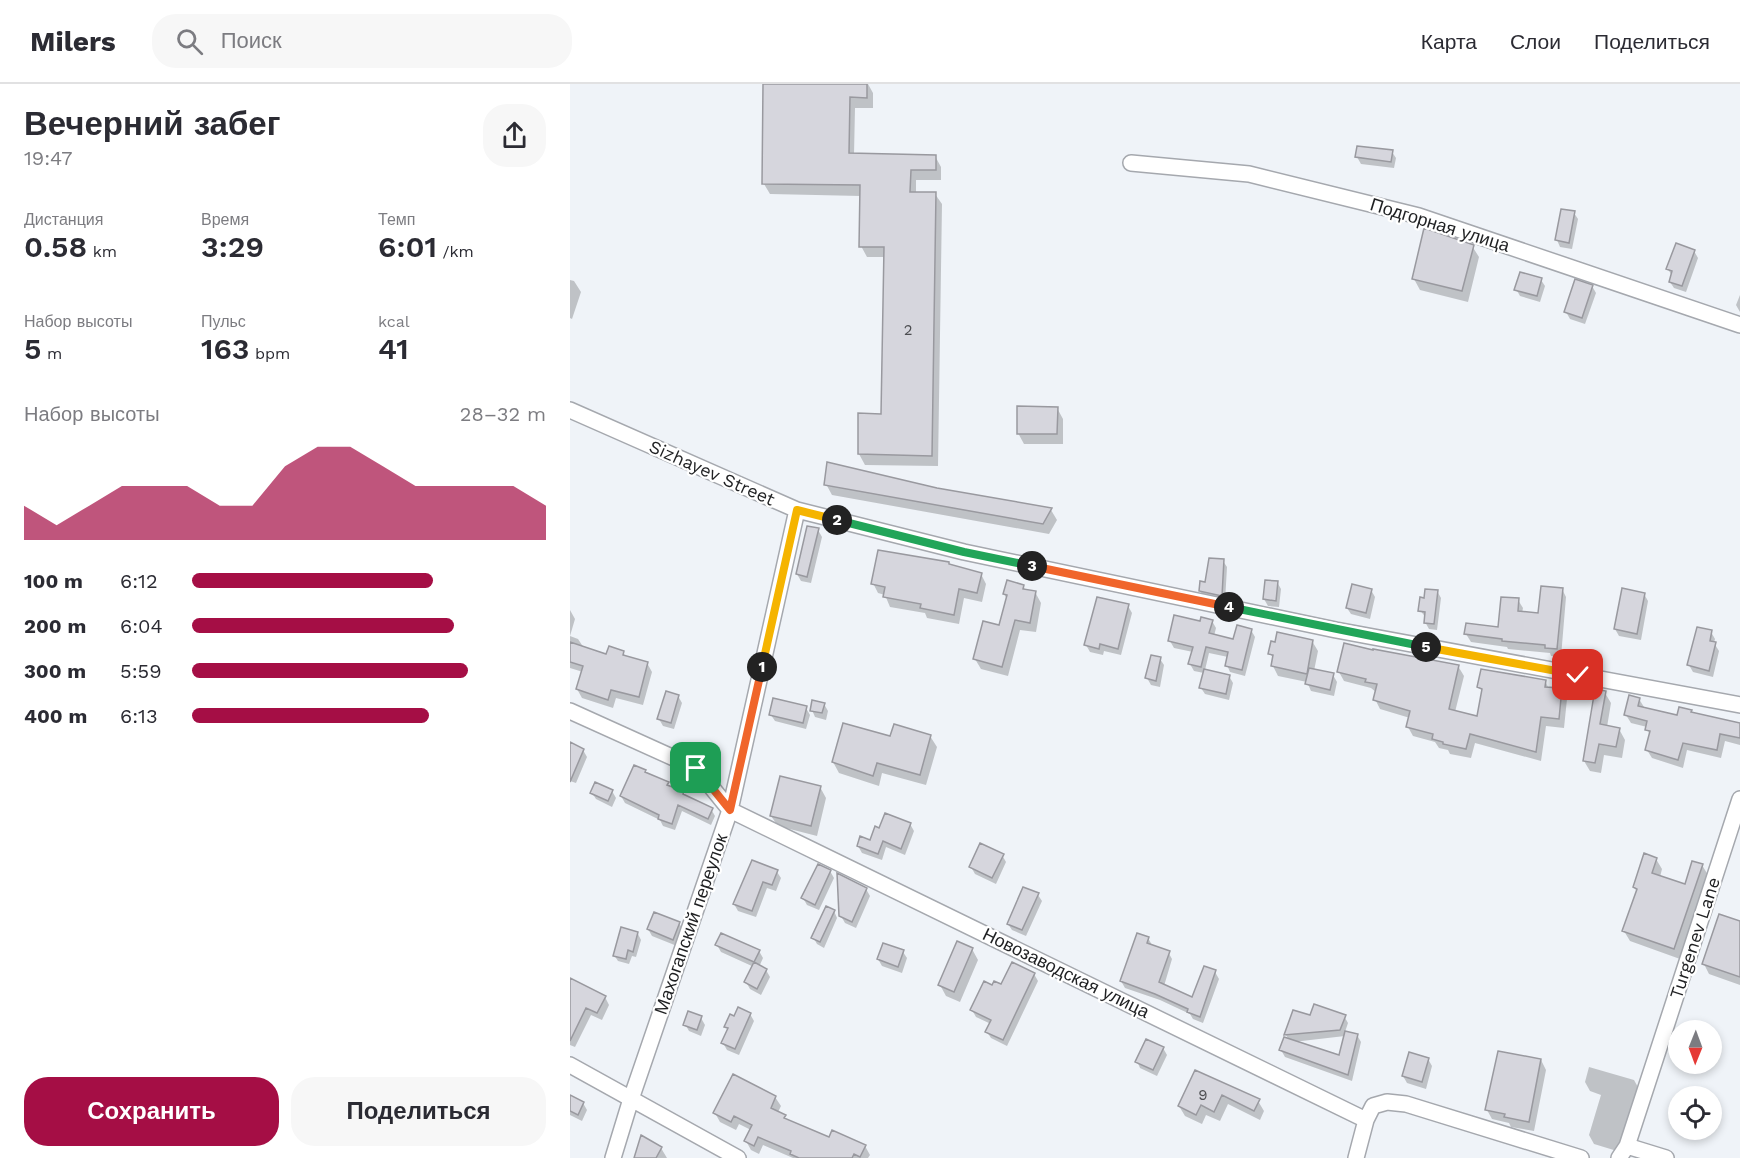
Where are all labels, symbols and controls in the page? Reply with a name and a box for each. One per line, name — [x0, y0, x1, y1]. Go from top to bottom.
search box — [152, 14, 572, 68]
text: Milers — [30, 25, 116, 58]
icon: search — [173, 25, 206, 58]
text: Поиск — [221, 28, 282, 53]
text: Карта — [1421, 29, 1477, 54]
text: Слои — [1510, 29, 1561, 54]
text: Поделиться — [1594, 29, 1710, 54]
text: Вечерний забег — [24, 104, 280, 143]
button: share — [483, 104, 546, 167]
text: 19:47 — [24, 146, 73, 170]
street label: Подгорная улица — [1368, 193, 1513, 256]
text: Дистанция — [24, 210, 103, 229]
text: Время — [201, 210, 249, 229]
text: Темп — [378, 210, 415, 229]
text: 0.58 — [24, 229, 87, 264]
text: 3:29 — [201, 229, 264, 264]
text: 6:01 — [378, 229, 437, 264]
text: km — [87, 242, 117, 261]
text: /km — [437, 242, 474, 261]
text: Набор высоты — [24, 312, 132, 331]
text: Пульс — [201, 312, 246, 331]
text: kcal — [378, 312, 410, 331]
house number: 2 — [904, 321, 912, 339]
text: 5 — [24, 331, 41, 366]
text: 163 — [201, 331, 250, 366]
text: 41 — [378, 331, 409, 366]
text: m — [41, 344, 62, 363]
text: bpm — [250, 344, 290, 363]
text: Набор высоты — [24, 402, 160, 426]
text: 28–32 m — [460, 402, 546, 426]
street label: Sizhayev Street — [646, 435, 779, 510]
pin: 2 — [822, 505, 852, 535]
text: 2 — [832, 510, 842, 529]
pin: 3 — [1017, 551, 1047, 581]
text: 3 — [1027, 556, 1037, 575]
text: 100 m — [24, 569, 83, 593]
text: 6:12 — [120, 569, 158, 593]
pin: 4 — [1214, 592, 1244, 622]
text: 4 — [1224, 597, 1234, 616]
text: 200 m — [24, 614, 86, 638]
text: 6:04 — [120, 614, 163, 638]
pin: 5 — [1411, 632, 1441, 662]
text: 5 — [1421, 637, 1431, 656]
pin — [1552, 649, 1603, 700]
pin: 1 — [747, 652, 777, 682]
text: 1 — [759, 657, 765, 676]
icon: check — [1561, 658, 1594, 691]
text: 300 m — [24, 659, 86, 683]
text: 5:59 — [120, 659, 162, 683]
text: 400 m — [24, 704, 87, 728]
text: 6:13 — [120, 704, 158, 728]
pin — [670, 742, 721, 793]
icon: arrive — [679, 751, 712, 784]
street label: Махогапский переулок — [650, 831, 731, 1017]
street label: Turgenev Lane — [1665, 874, 1724, 1001]
street label: Новозаводская улица — [980, 923, 1154, 1022]
north arrow — [1668, 1020, 1722, 1074]
map controls — [1668, 1020, 1722, 1140]
button: Сохранить — [24, 1077, 279, 1146]
button: Поделиться — [291, 1077, 546, 1146]
house number: 9 — [1198, 1086, 1208, 1104]
button: locate — [1668, 1086, 1722, 1140]

